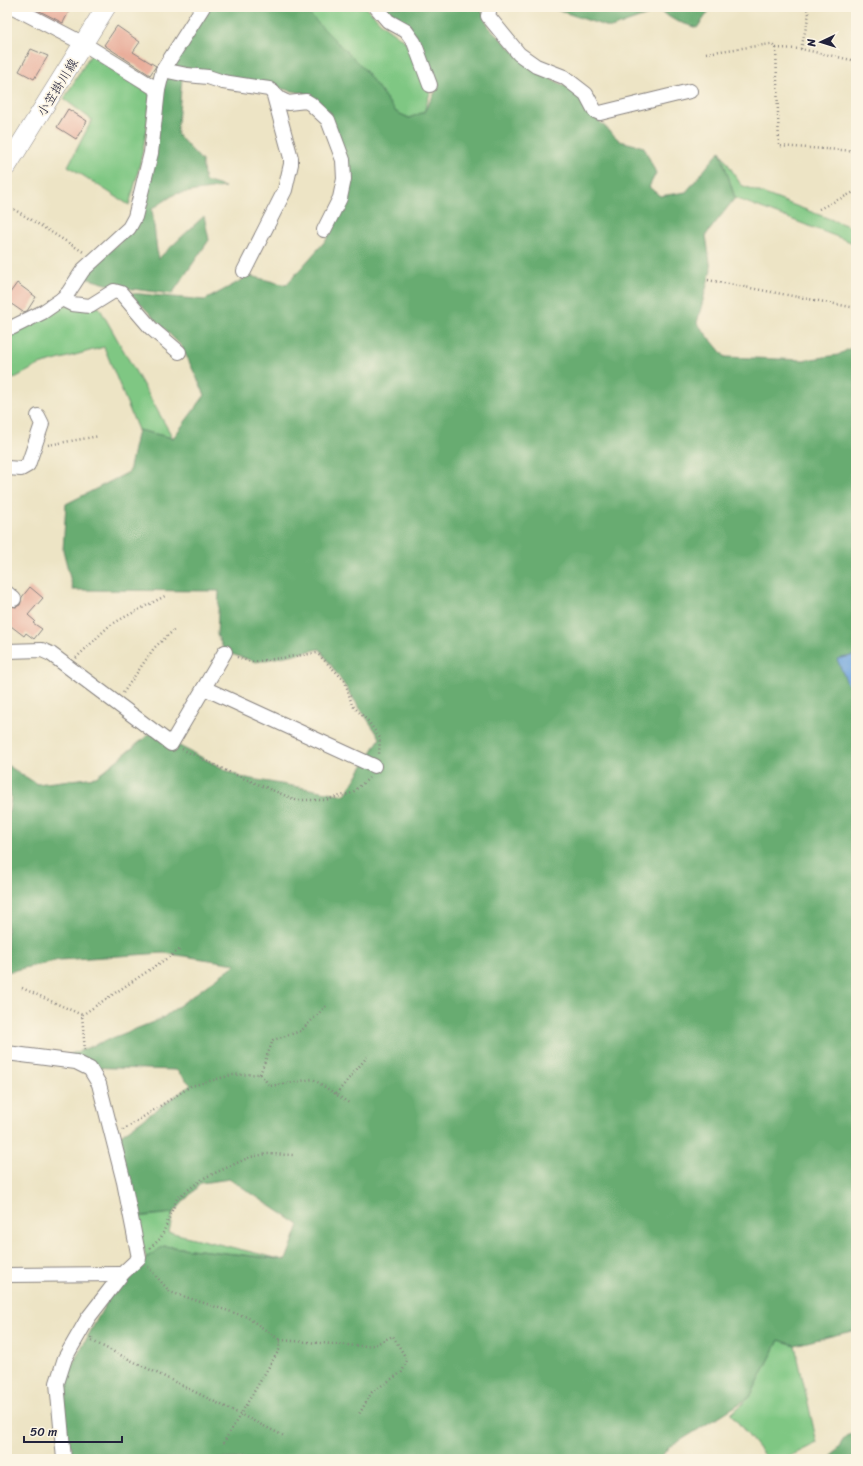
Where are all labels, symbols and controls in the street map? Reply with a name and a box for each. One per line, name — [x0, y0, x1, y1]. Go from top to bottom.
north arrow — [801, 22, 841, 62]
text: N — [802, 38, 821, 48]
street label: 小笠掛川線 — [30, 53, 85, 121]
scale bar — [24, 1418, 122, 1444]
text: 50 m — [30, 1421, 57, 1443]

